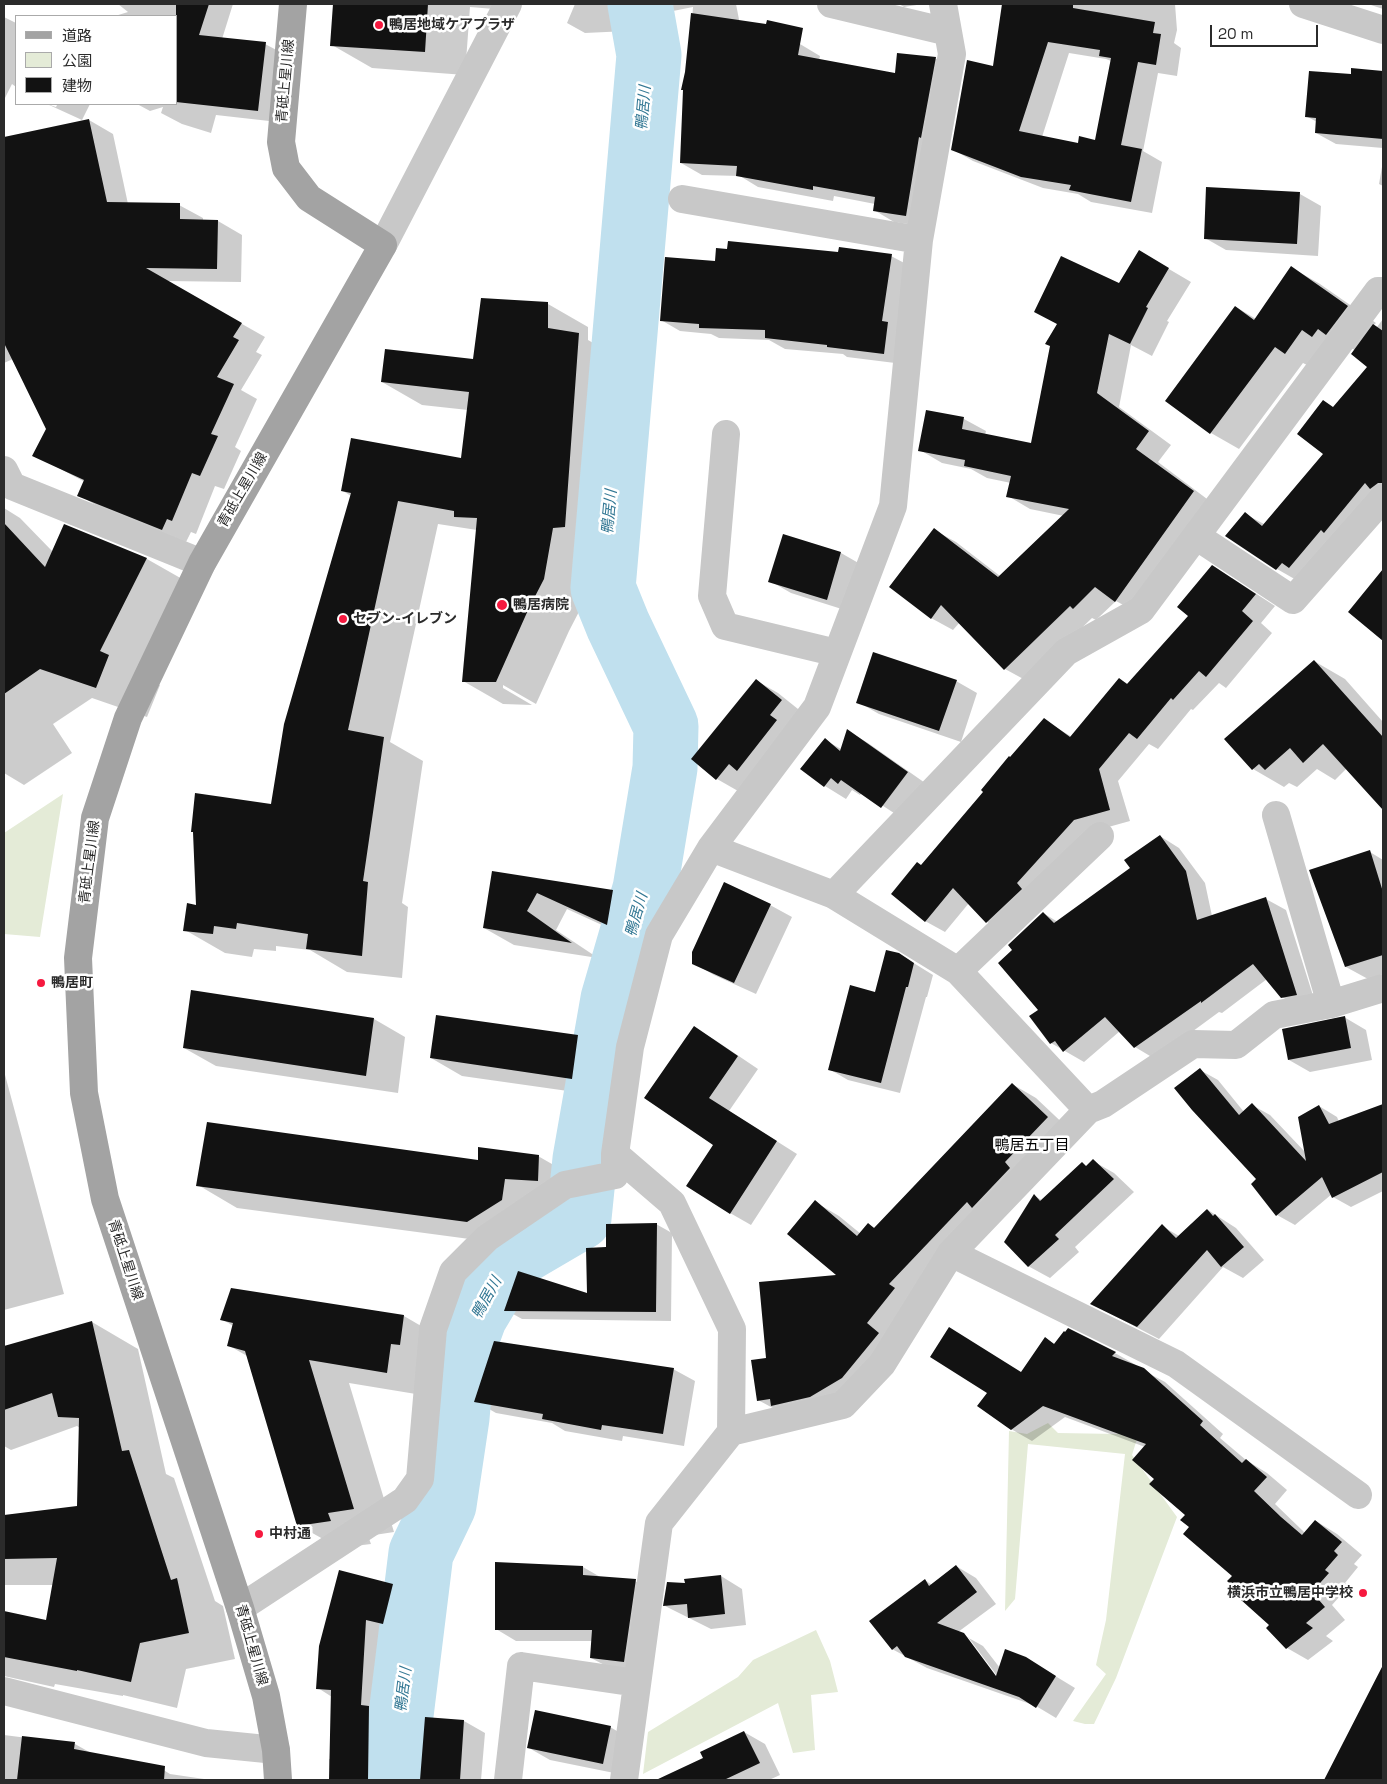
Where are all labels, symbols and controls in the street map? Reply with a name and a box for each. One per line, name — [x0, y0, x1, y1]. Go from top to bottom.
legend — [15, 15, 178, 105]
scale bar — [1212, 15, 1320, 47]
place label: 鴨居地域ケアプラザ — [389, 17, 515, 33]
marker: 鴨居地域ケアプラザ — [373, 19, 385, 31]
text: 20 m — [1218, 24, 1253, 43]
text: 道路 — [62, 26, 92, 45]
street label: 青砥上星川線 — [274, 38, 298, 124]
text: 公園 — [62, 51, 92, 70]
text: 建物 — [62, 76, 92, 95]
water label: 鴨居川 — [633, 85, 655, 131]
street label: 青砥上星川線 — [215, 449, 271, 531]
water label: 鴨居川 — [599, 489, 621, 535]
place label: 鴨居病院 — [513, 597, 569, 613]
marker: 鴨居病院 — [495, 598, 509, 612]
place label: セブン-イレブン — [353, 611, 457, 627]
marker: セブン-イレブン — [337, 613, 349, 625]
street label: 青砥上星川線 — [77, 819, 103, 905]
water label: 鴨居川 — [622, 891, 652, 939]
place label: 鴨居町 — [51, 975, 93, 991]
marker: 鴨居町 — [35, 977, 47, 989]
district label: 鴨居五丁目 — [995, 1137, 1069, 1155]
street label: 青砥上星川線 — [104, 1217, 146, 1303]
water label: 鴨居川 — [468, 1274, 506, 1322]
place label: 中村通 — [269, 1526, 311, 1542]
marker: 中村通 — [253, 1528, 265, 1540]
place label: 横浜市立鴨居中学校 — [1227, 1585, 1353, 1601]
marker: 横浜市立鴨居中学校 — [1357, 1587, 1369, 1599]
street label: 青砥上星川線 — [231, 1602, 271, 1688]
water label: 鴨居川 — [392, 1667, 416, 1713]

